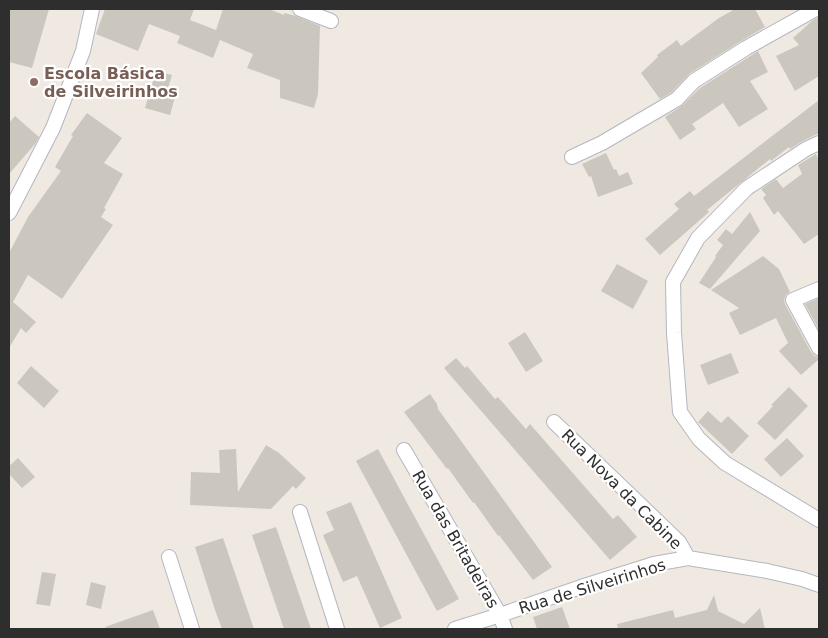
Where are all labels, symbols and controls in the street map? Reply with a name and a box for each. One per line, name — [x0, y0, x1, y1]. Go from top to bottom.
place label: Escola Básica de Silveirinhos — [44, 64, 178, 101]
marker: Escola Básica de Silveirinhos — [28, 76, 40, 88]
street label: Rua Nova da Cabine — [558, 425, 686, 553]
street label: Rua das Britadeiras — [408, 467, 503, 612]
street label: Rua de Silveirinhos — [516, 555, 668, 618]

